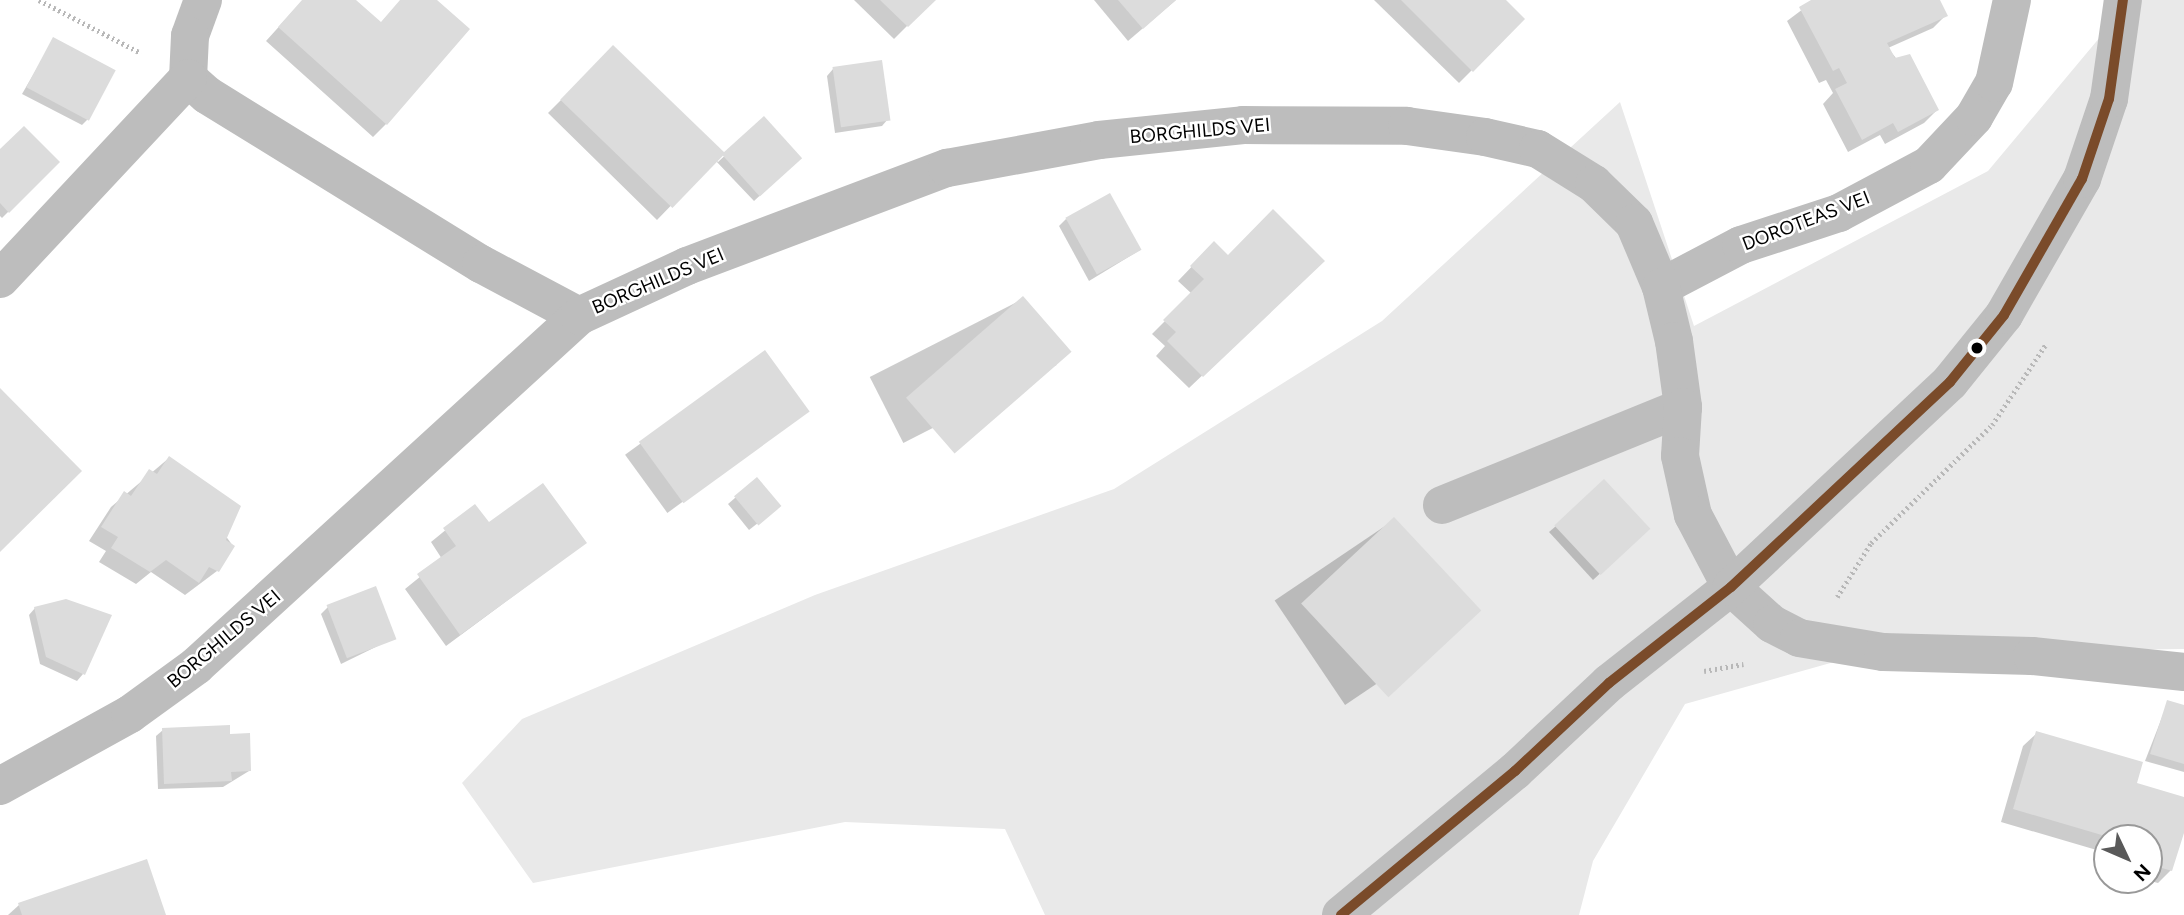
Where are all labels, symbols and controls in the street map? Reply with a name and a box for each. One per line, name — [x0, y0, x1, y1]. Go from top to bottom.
street label: BORGHILDS VEI — [1129, 113, 1271, 149]
street label: DOROTEAS VEI — [1739, 186, 1873, 256]
street label: BORGHILDS VEI — [589, 243, 727, 319]
unlabelled marker — [1970, 341, 1984, 355]
street label: BORGHILDS VEI — [163, 585, 285, 693]
north arrow — [2093, 824, 2163, 894]
text: N — [2129, 859, 2155, 886]

